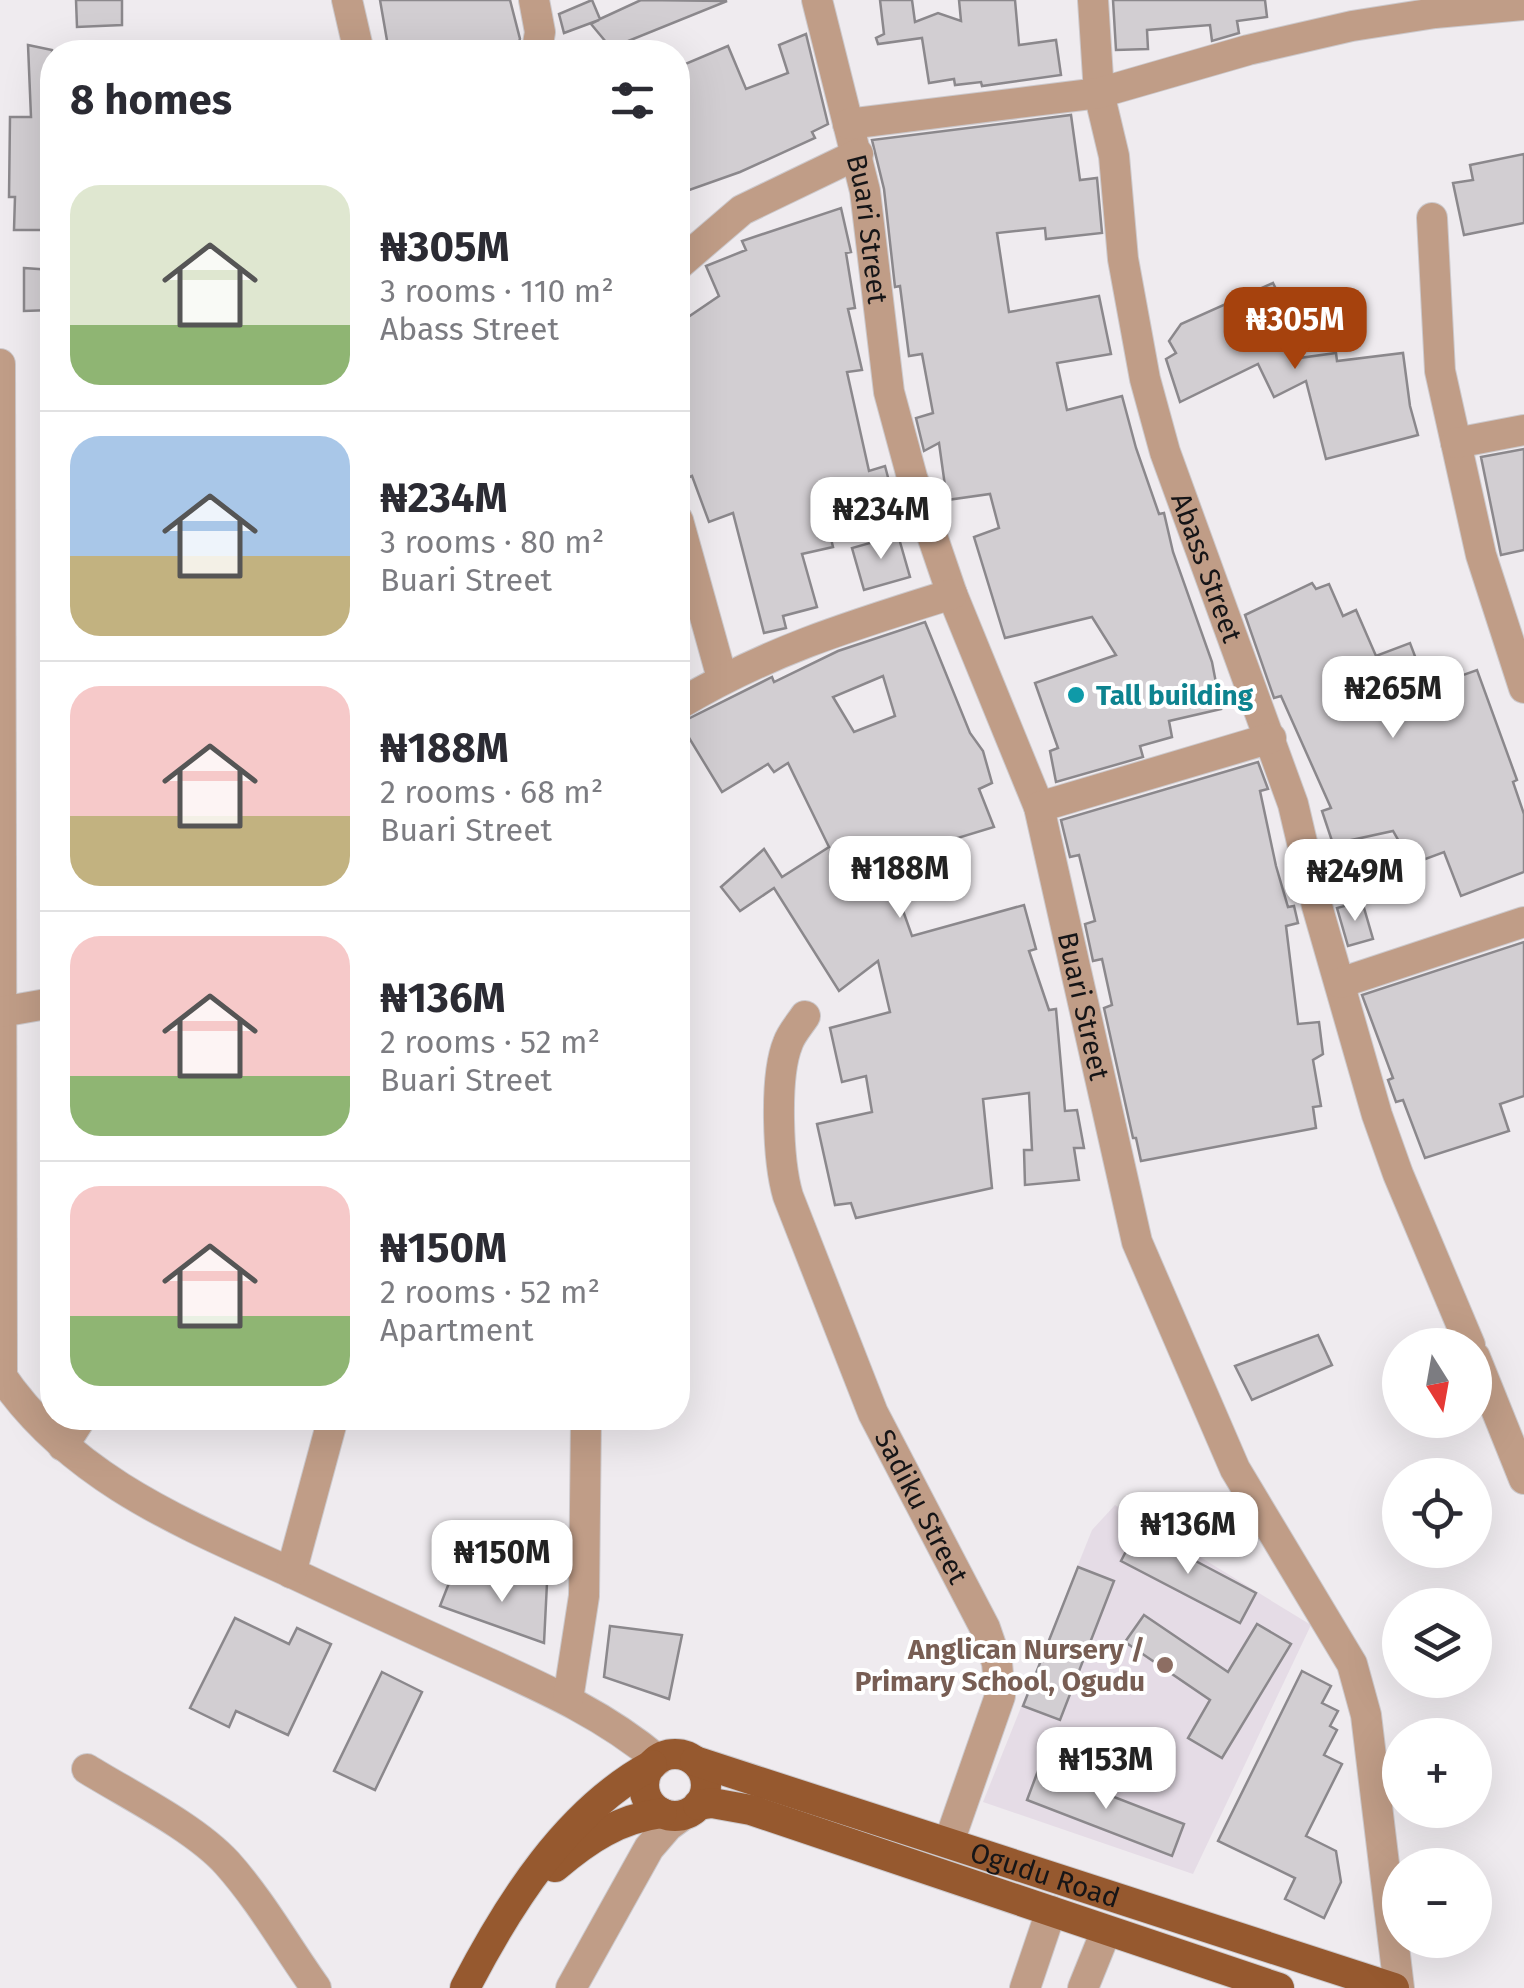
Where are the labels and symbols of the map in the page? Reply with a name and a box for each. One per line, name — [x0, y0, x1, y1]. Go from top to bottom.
street label: Buari Street — [839, 151, 894, 307]
pin: ₦305M — [1225, 287, 1365, 372]
pin: ₦234M — [811, 477, 951, 562]
street label: Abass Street — [1164, 488, 1249, 648]
pin: ₦265M — [1323, 656, 1463, 741]
place label: Tall building — [1096, 679, 1254, 712]
marker: Tall building — [1065, 684, 1087, 706]
pin: ₦188M — [830, 836, 970, 921]
pin: ₦249M — [1285, 839, 1425, 924]
street label: Buari Street — [1051, 929, 1116, 1084]
north arrow — [1382, 1328, 1492, 1438]
street label: Sadiku Street — [868, 1424, 975, 1590]
pin: ₦136M — [1118, 1492, 1258, 1577]
pin: ₦150M — [432, 1520, 572, 1605]
place label: Anglican Nursery / Primary School, Ogudu — [855, 1633, 1145, 1698]
marker: Anglican Nursery / Primary School, Ogudu — [1154, 1654, 1176, 1676]
pin: ₦153M — [1036, 1727, 1176, 1812]
street label: Ogudu Road — [966, 1836, 1124, 1915]

